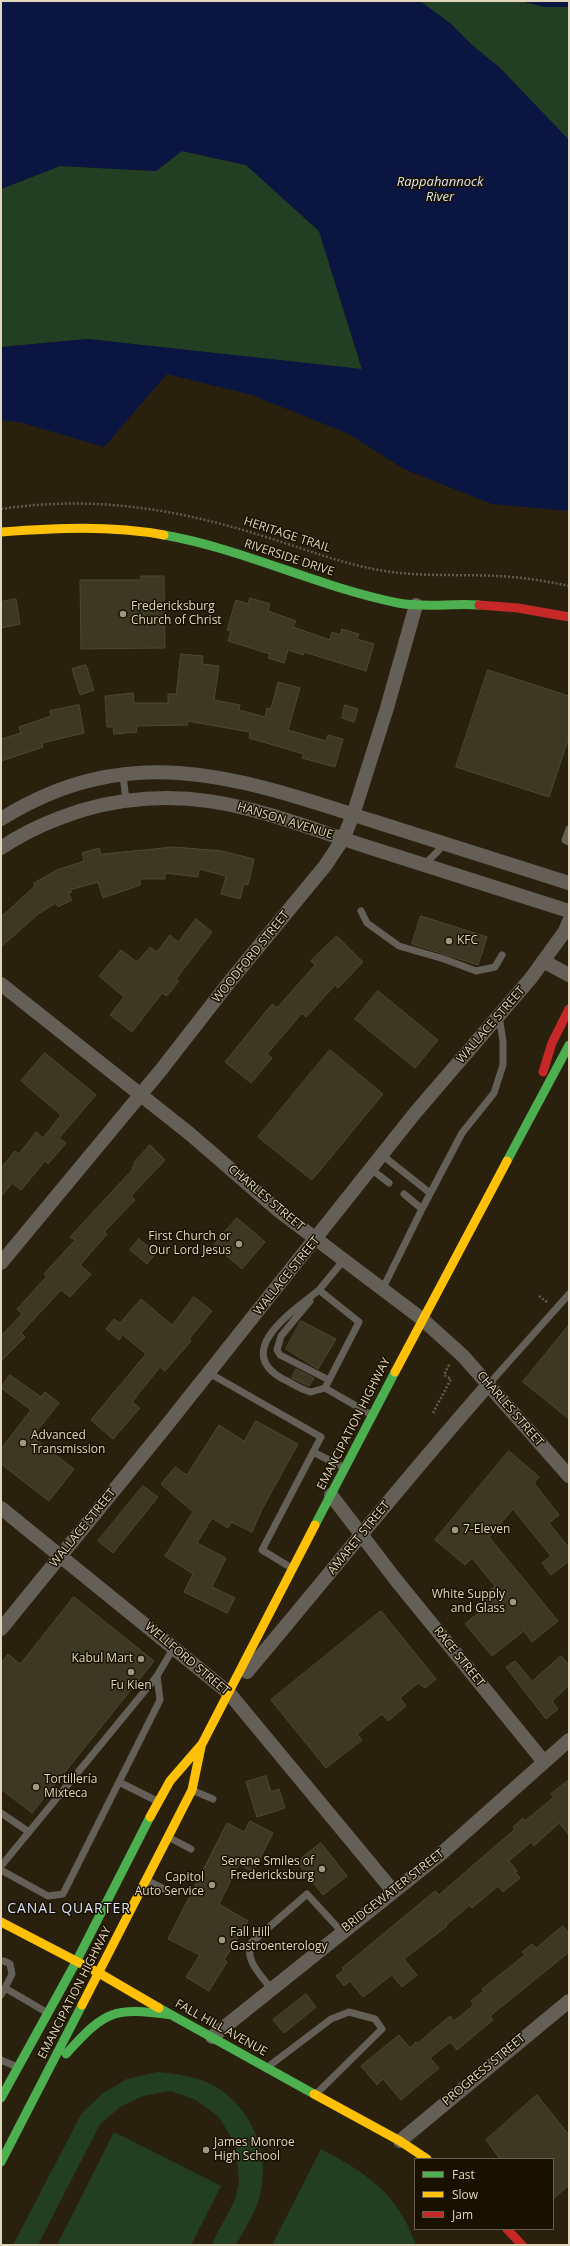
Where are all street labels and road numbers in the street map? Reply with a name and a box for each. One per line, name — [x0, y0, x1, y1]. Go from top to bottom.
street label: HERITAGE TRAIL — [242, 514, 332, 556]
street label: RIVERSIDE DRIVE — [242, 537, 336, 579]
street label: HANSON AVENUE — [235, 800, 335, 842]
street label: WOODFORD STREET — [210, 908, 292, 1006]
street label: WALLACE STREET — [454, 984, 528, 1066]
street label: CHARLES STREET — [225, 1162, 307, 1234]
street label: WALLACE STREET — [251, 1234, 323, 1318]
street label: EMANCIPATION HIGHWAY — [314, 1356, 394, 1492]
street label: CHARLES STREET — [474, 1369, 546, 1449]
street label: WALLACE STREET — [47, 1486, 119, 1570]
street label: AMARET STREET — [325, 1498, 393, 1578]
street label: WELLFORD STREET — [142, 1620, 232, 1698]
street label: RACE STREET — [430, 1624, 488, 1690]
street label: BRIDGEWATER STREET — [339, 1847, 447, 1935]
street label: EMANCIPATION HIGHWAY — [35, 1925, 115, 2061]
street label: FALL HILL AVENUE — [172, 1997, 270, 2059]
street label: PROGRESS STREET — [440, 2031, 528, 2109]

